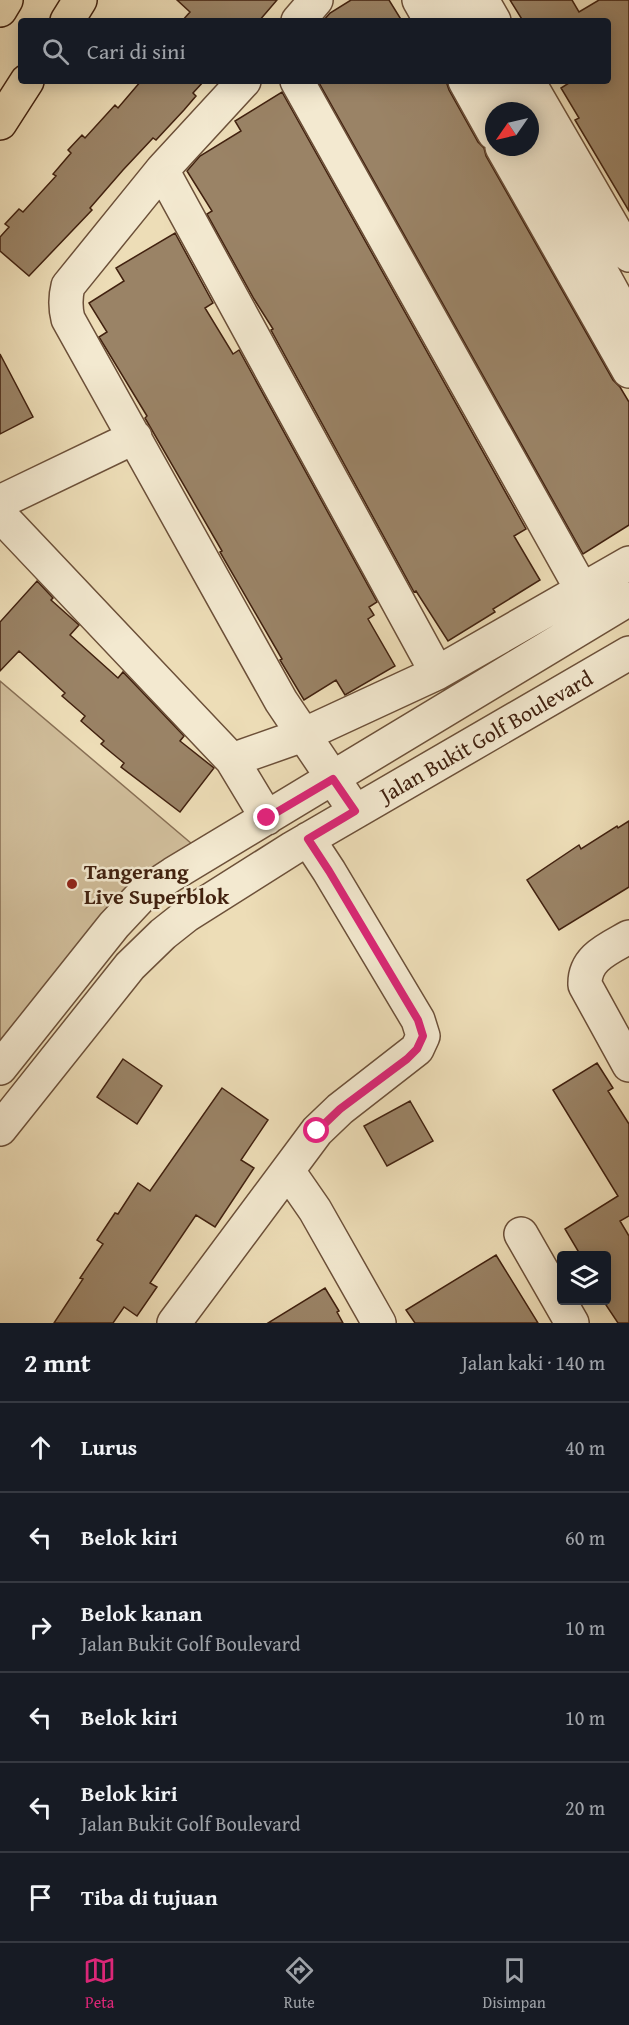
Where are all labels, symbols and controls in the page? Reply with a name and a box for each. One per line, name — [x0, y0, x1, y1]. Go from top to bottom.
search box — [18, 18, 611, 84]
icon: search — [39, 35, 72, 68]
text: Cari di sini — [87, 35, 186, 67]
north arrow — [485, 102, 539, 156]
street label: Jalan Bukit Golf Boulevard — [371, 662, 599, 812]
route end — [253, 804, 279, 830]
place label: Tangerang Live Superblok — [84, 855, 230, 912]
marker: Tangerang Live Superblok — [65, 877, 79, 891]
route start — [303, 1117, 329, 1143]
map controls — [557, 1251, 611, 1305]
button: layers — [557, 1251, 611, 1305]
text: 2 mnt — [24, 1343, 91, 1382]
text: Jalan kaki · 140 m — [461, 1348, 605, 1377]
icon: ahead — [24, 1431, 57, 1464]
text: Lurus — [81, 1431, 137, 1463]
text: 40 m — [565, 1433, 605, 1462]
icon: left — [24, 1521, 57, 1554]
text: Belok kiri — [81, 1521, 178, 1553]
text: 60 m — [565, 1523, 605, 1552]
text: Belok kanan — [81, 1597, 202, 1629]
icon: right — [24, 1611, 57, 1644]
text: 10 m — [565, 1613, 605, 1642]
text: Jalan Bukit Golf Boulevard — [81, 1629, 300, 1658]
icon: left — [24, 1701, 57, 1734]
text: Belok kiri — [81, 1701, 178, 1733]
text: 10 m — [565, 1703, 605, 1732]
text: Belok kiri — [81, 1777, 178, 1809]
icon: left — [24, 1791, 57, 1824]
text: 20 m — [565, 1793, 605, 1822]
text: Jalan Bukit Golf Boulevard — [81, 1809, 300, 1838]
icon: arrive — [24, 1881, 57, 1914]
text: Tiba di tujuan — [81, 1881, 218, 1913]
tab: Peta — [83, 1954, 116, 2014]
tab: Rute — [283, 1954, 316, 2014]
tab: Disimpan — [482, 1954, 546, 2014]

